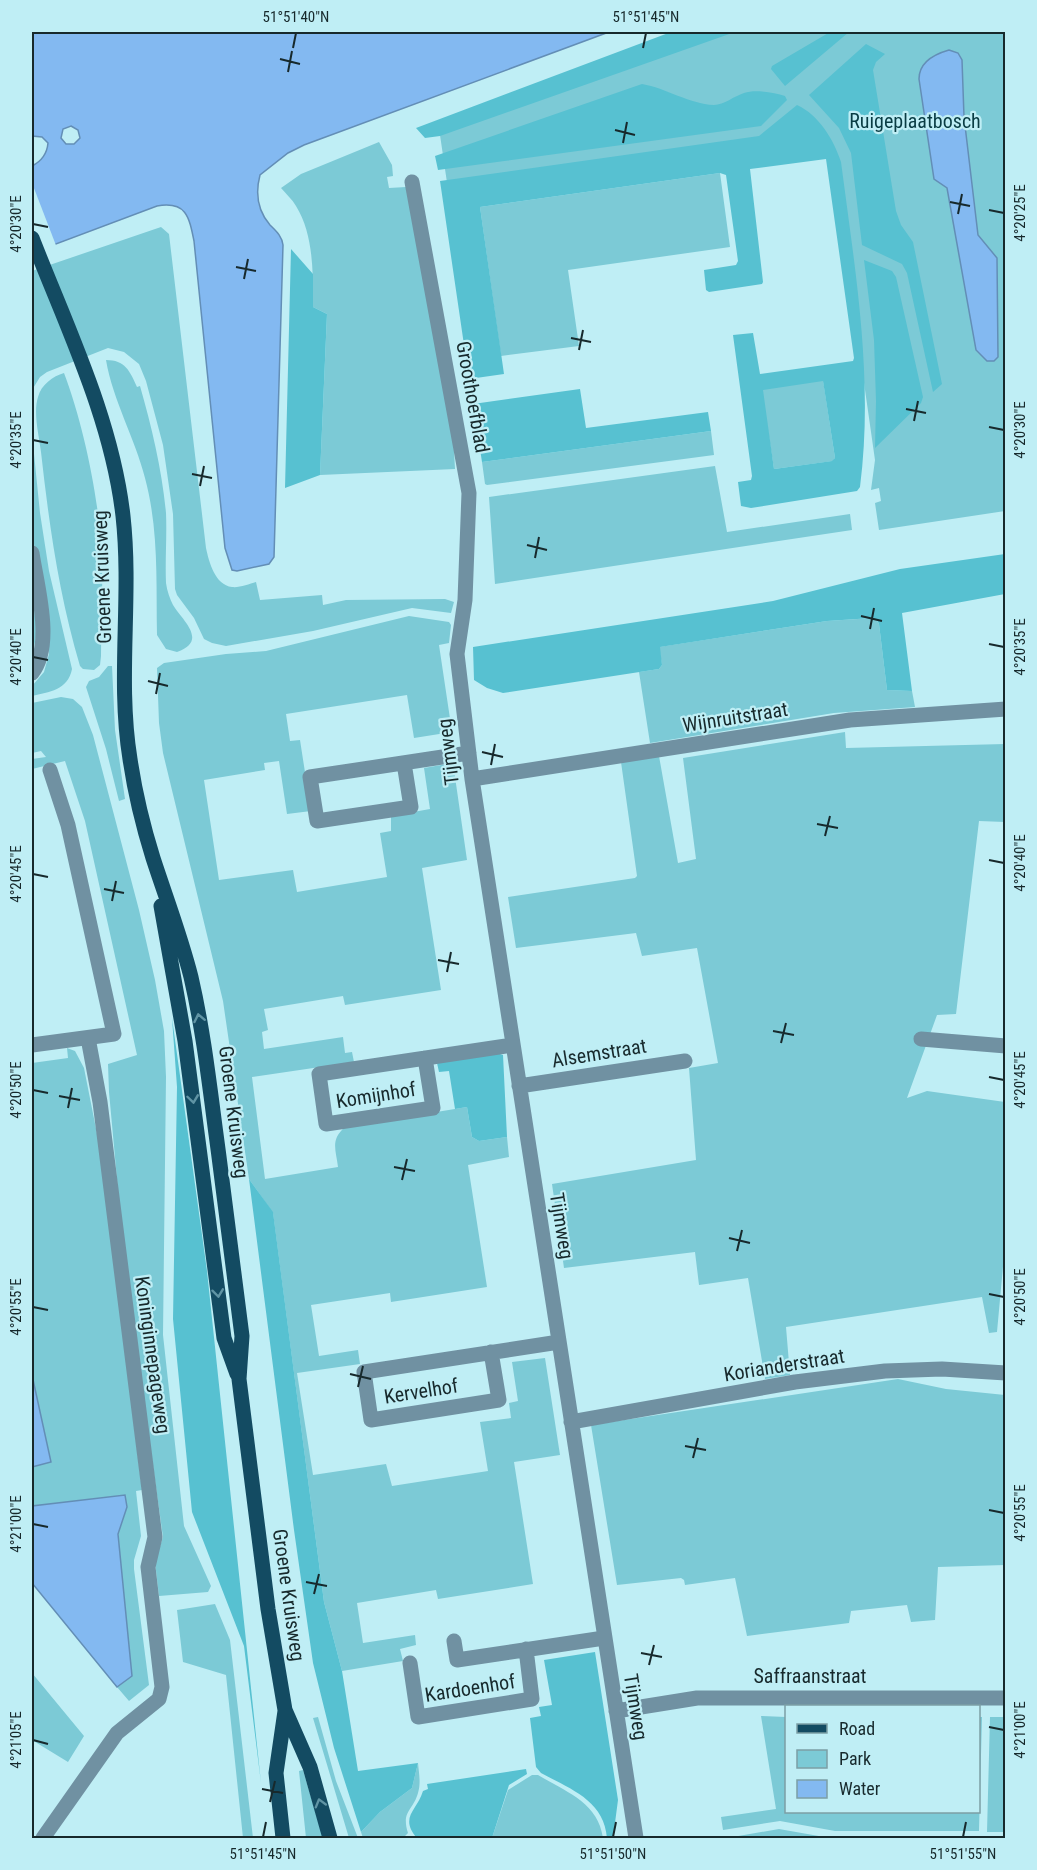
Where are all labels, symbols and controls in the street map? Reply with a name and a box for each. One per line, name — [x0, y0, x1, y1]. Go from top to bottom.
text: 51°51'40"N — [263, 8, 329, 26]
text: 51°51'45"N — [613, 8, 679, 26]
park label: Ruigeplaatbosch — [849, 109, 981, 133]
text: 4°20'25"E — [1011, 184, 1029, 242]
text: 4°20'30"E — [7, 195, 25, 253]
street label: Groothoefblad — [451, 339, 495, 455]
text: 4°20'30"E — [1011, 401, 1029, 459]
text: 4°20'35"E — [7, 411, 25, 469]
street label: Groene Kruisweg — [88, 510, 116, 644]
text: 4°20'35"E — [1011, 618, 1029, 676]
text: 4°20'40"E — [7, 628, 25, 686]
street label: Wijnruitstraat — [681, 697, 789, 737]
street label: Tijmweg — [432, 717, 464, 787]
text: 4°20'40"E — [1011, 834, 1029, 892]
text: 4°20'45"E — [7, 845, 25, 903]
one-way arrow — [194, 1013, 207, 1023]
street label: Alsemstraat — [550, 1034, 648, 1072]
street label: Groene Kruisweg — [214, 1044, 254, 1180]
text: 4°20'45"E — [1011, 1051, 1029, 1109]
text: 4°20'50"E — [7, 1061, 25, 1119]
street label: Komijnhof — [334, 1077, 418, 1113]
one-way arrow — [186, 1095, 198, 1104]
street label: Tijmweg — [545, 1191, 579, 1261]
text: 4°20'50"E — [1011, 1268, 1029, 1326]
street label: Koninginnepageweg — [130, 1275, 176, 1435]
text: 4°20'55"E — [7, 1278, 25, 1336]
one-way arrow — [211, 1288, 224, 1297]
street label: Korianderstraat — [722, 1344, 846, 1386]
street label: Kervelhof — [382, 1373, 460, 1409]
text: 4°20'55"E — [1011, 1484, 1029, 1542]
text: 4°21'00"E — [7, 1495, 25, 1553]
street label: Groene Kruisweg — [268, 1527, 310, 1663]
street label: Saffraanstraat — [754, 1664, 867, 1688]
street label: Kardoenhof — [423, 1669, 518, 1707]
street label: Tijmweg — [619, 1672, 653, 1742]
text: 4°21'00"E — [1011, 1701, 1029, 1759]
legend — [785, 1705, 980, 1813]
text: 4°21'05"E — [7, 1711, 25, 1769]
text: Road — [839, 1718, 875, 1739]
text: Park — [839, 1748, 871, 1769]
text: Water — [839, 1778, 881, 1799]
one-way arrow — [315, 1798, 327, 1809]
text: 51°51'45"N — [230, 1845, 296, 1863]
text: 51°51'50"N — [580, 1845, 646, 1863]
text: 51°51'55"N — [930, 1845, 996, 1863]

